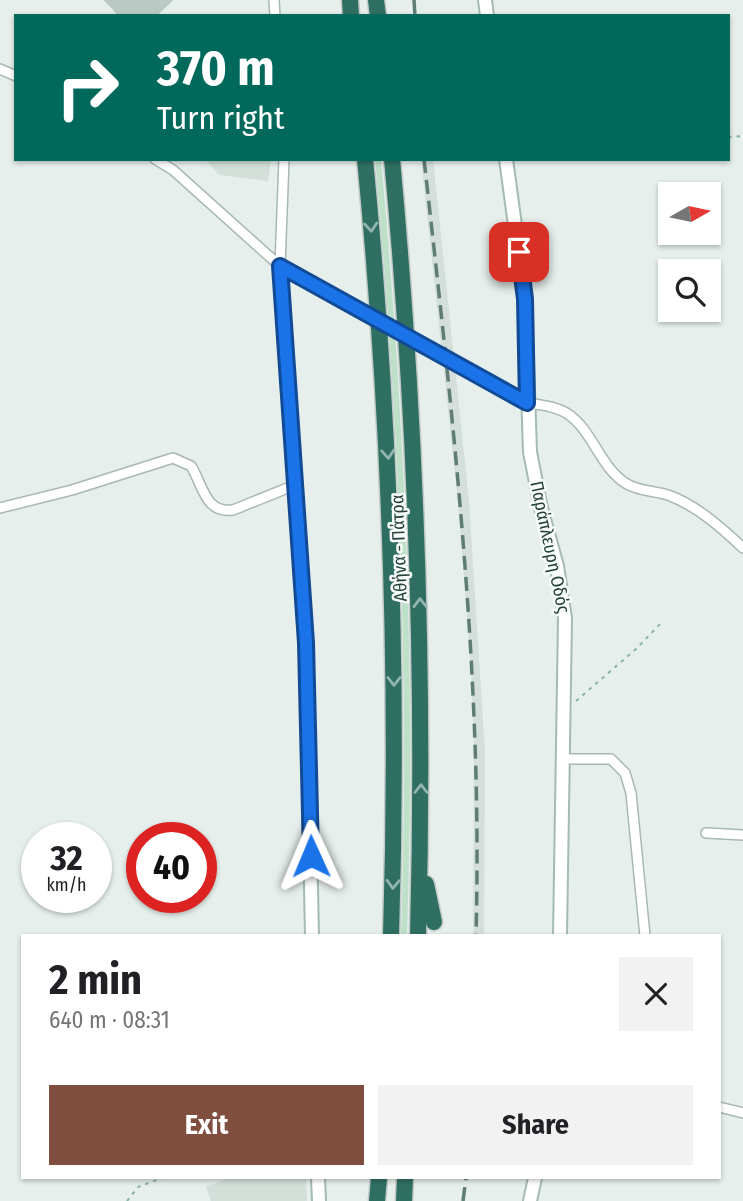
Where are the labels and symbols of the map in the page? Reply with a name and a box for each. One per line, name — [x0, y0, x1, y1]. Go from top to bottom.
north arrow — [658, 182, 721, 245]
one-way arrow — [364, 221, 379, 233]
pin — [489, 222, 549, 282]
one-way arrow — [380, 449, 395, 460]
street label: Παράπλευρη Οδός — [525, 479, 575, 616]
street label: Αθήνα - Πάτρα — [386, 494, 412, 602]
one-way arrow — [413, 598, 428, 609]
one-way arrow — [386, 677, 402, 687]
one-way arrow — [413, 783, 429, 794]
position arrow — [274, 819, 348, 893]
speed limit sign: 40 — [126, 822, 217, 913]
one-way arrow — [385, 879, 400, 890]

